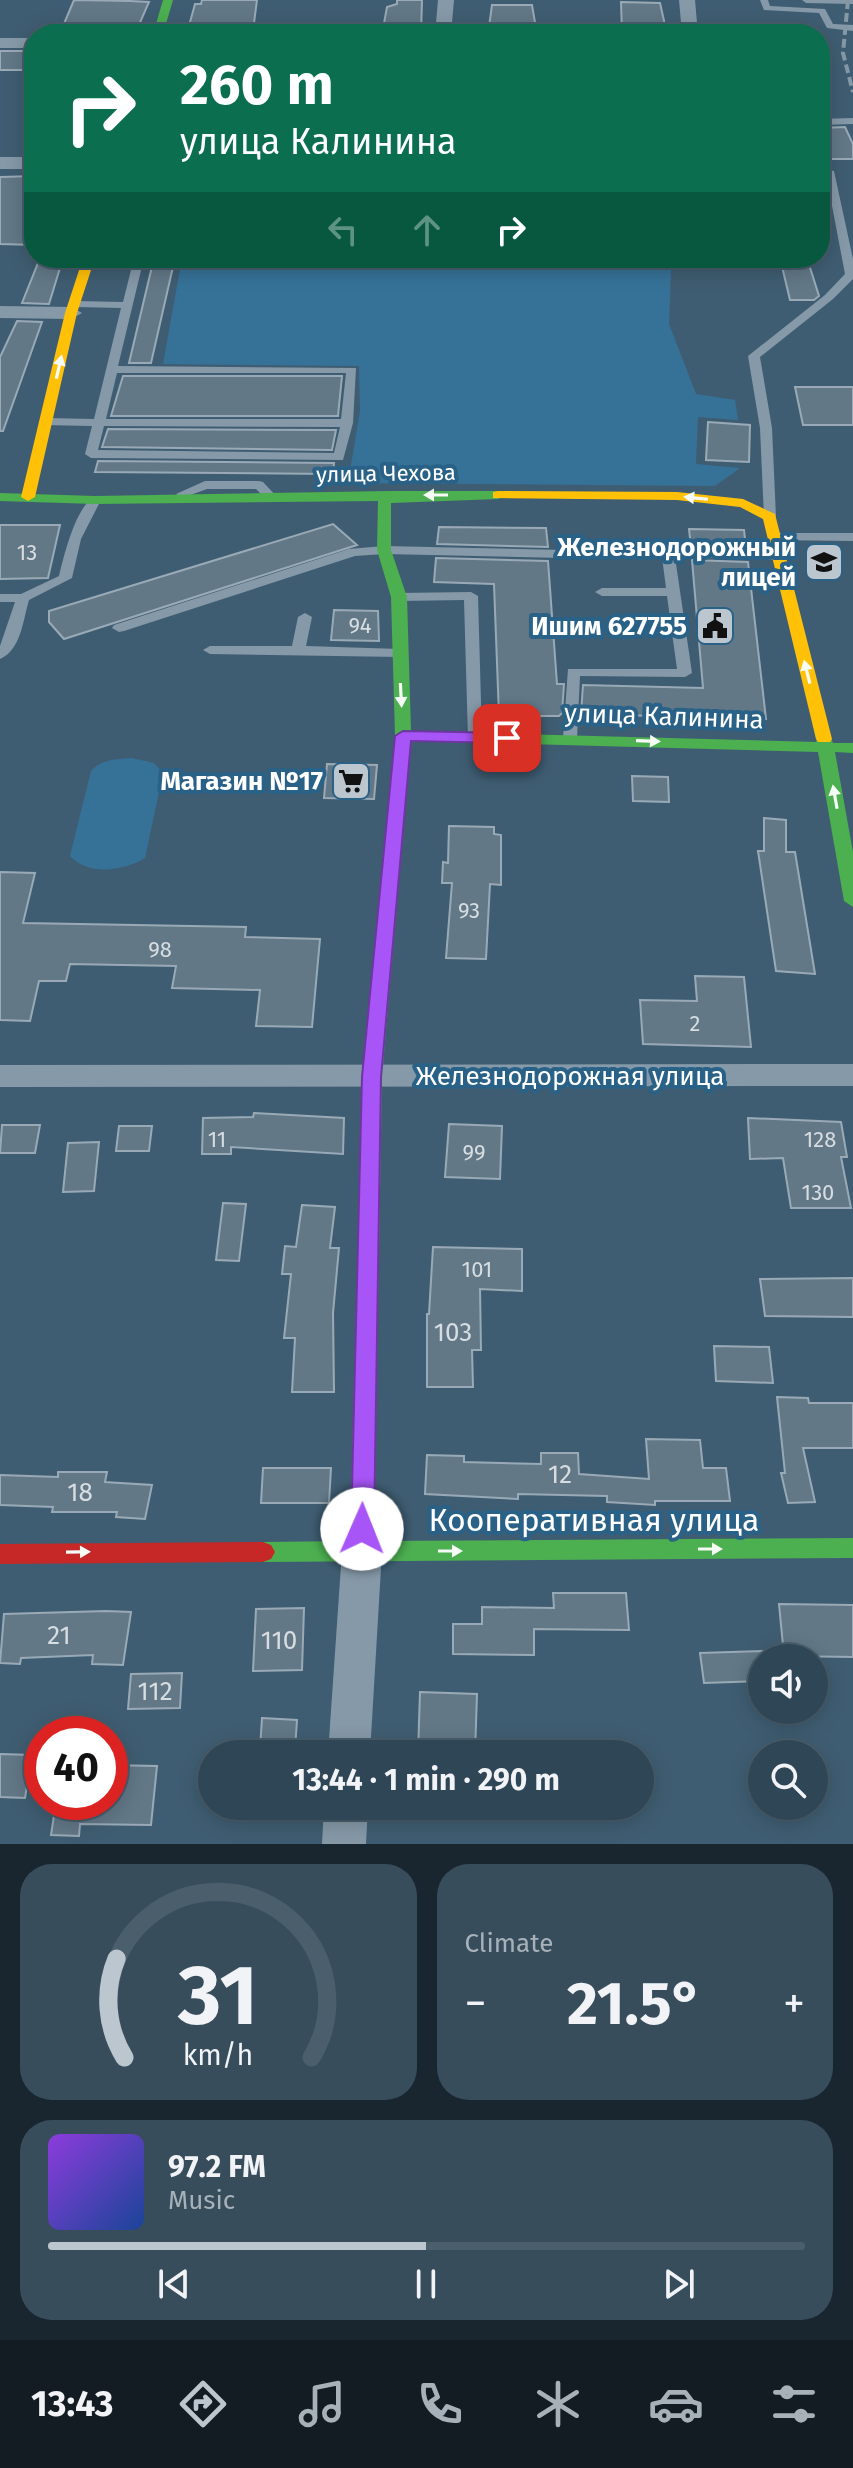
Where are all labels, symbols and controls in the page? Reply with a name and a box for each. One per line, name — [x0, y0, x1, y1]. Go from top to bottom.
text: 260 m — [180, 52, 334, 119]
icon: right — [48, 56, 152, 160]
text: улица Калинина — [180, 120, 457, 164]
icon: left — [321, 208, 365, 252]
icon: ahead — [405, 208, 449, 252]
icon: right — [489, 208, 533, 252]
one-way arrow — [53, 354, 66, 379]
street label: улица Чехова — [316, 459, 456, 488]
one-way arrow — [423, 489, 448, 501]
one-way arrow — [683, 491, 708, 504]
place label: Железнодорожный лицей — [556, 532, 796, 593]
house number: 13 — [17, 539, 37, 566]
school or university icon: Железнодорожный лицей — [803, 541, 845, 583]
public building icon: Ишим 627755 — [694, 605, 736, 647]
place label: Ишим 627755 — [531, 611, 687, 642]
house number: 94 — [348, 612, 372, 639]
one-way arrow — [801, 659, 813, 684]
one-way arrow — [395, 683, 408, 708]
street label: улица Калинина — [564, 698, 764, 735]
pin — [473, 704, 541, 772]
icon: arrive — [485, 716, 529, 760]
one-way arrow — [636, 735, 661, 748]
supermarket icon: Магазин №17 — [330, 760, 372, 802]
place label: Магазин №17 — [160, 766, 323, 797]
one-way arrow — [828, 784, 840, 809]
house number: 93 — [458, 897, 480, 924]
house number: 98 — [148, 936, 172, 963]
house number: 2 — [690, 1010, 700, 1037]
street label: Железнодорожная улица — [416, 1061, 724, 1092]
house number: 11 — [208, 1126, 226, 1153]
house number: 128 — [804, 1126, 836, 1153]
house number: 99 — [462, 1139, 486, 1166]
house number: 130 — [802, 1179, 834, 1206]
house number: 101 — [462, 1256, 492, 1283]
house number: 103 — [434, 1317, 472, 1348]
house number: 12 — [548, 1459, 572, 1490]
house number: 18 — [67, 1477, 93, 1508]
position arrow — [320, 1487, 404, 1571]
street label: Кооперативная улица — [429, 1501, 759, 1539]
one-way arrow — [698, 1543, 723, 1555]
one-way arrow — [438, 1545, 463, 1557]
one-way arrow — [66, 1546, 91, 1559]
house number: 21 — [47, 1620, 71, 1651]
house number: 110 — [261, 1625, 297, 1656]
map controls — [748, 1644, 828, 1820]
button: sound — [748, 1644, 828, 1724]
house number: 112 — [137, 1676, 173, 1707]
speed limit sign: 40 — [24, 1716, 128, 1820]
button: search — [748, 1740, 828, 1820]
text: 13:44 · 1 min · 290 m — [292, 1762, 560, 1798]
text: Climate — [465, 1928, 553, 1959]
text: 31 — [177, 1946, 258, 2046]
text: 21.5° — [567, 1968, 702, 2040]
text: − — [465, 1977, 487, 2030]
text: + — [783, 1977, 805, 2030]
text: km/h — [183, 2038, 254, 2073]
text: 97.2 FM — [168, 2149, 266, 2185]
text: Music — [168, 2185, 235, 2216]
icon: previous — [152, 2262, 196, 2306]
icon: pause — [404, 2262, 448, 2306]
icon: next — [657, 2262, 701, 2306]
icon: directions — [175, 2376, 231, 2432]
icon: music — [294, 2376, 350, 2432]
icon: phone — [412, 2376, 468, 2432]
icon: climate — [530, 2376, 586, 2432]
icon: car — [648, 2376, 704, 2432]
icon: filters — [766, 2376, 822, 2432]
text: 13:43 — [31, 2382, 113, 2426]

